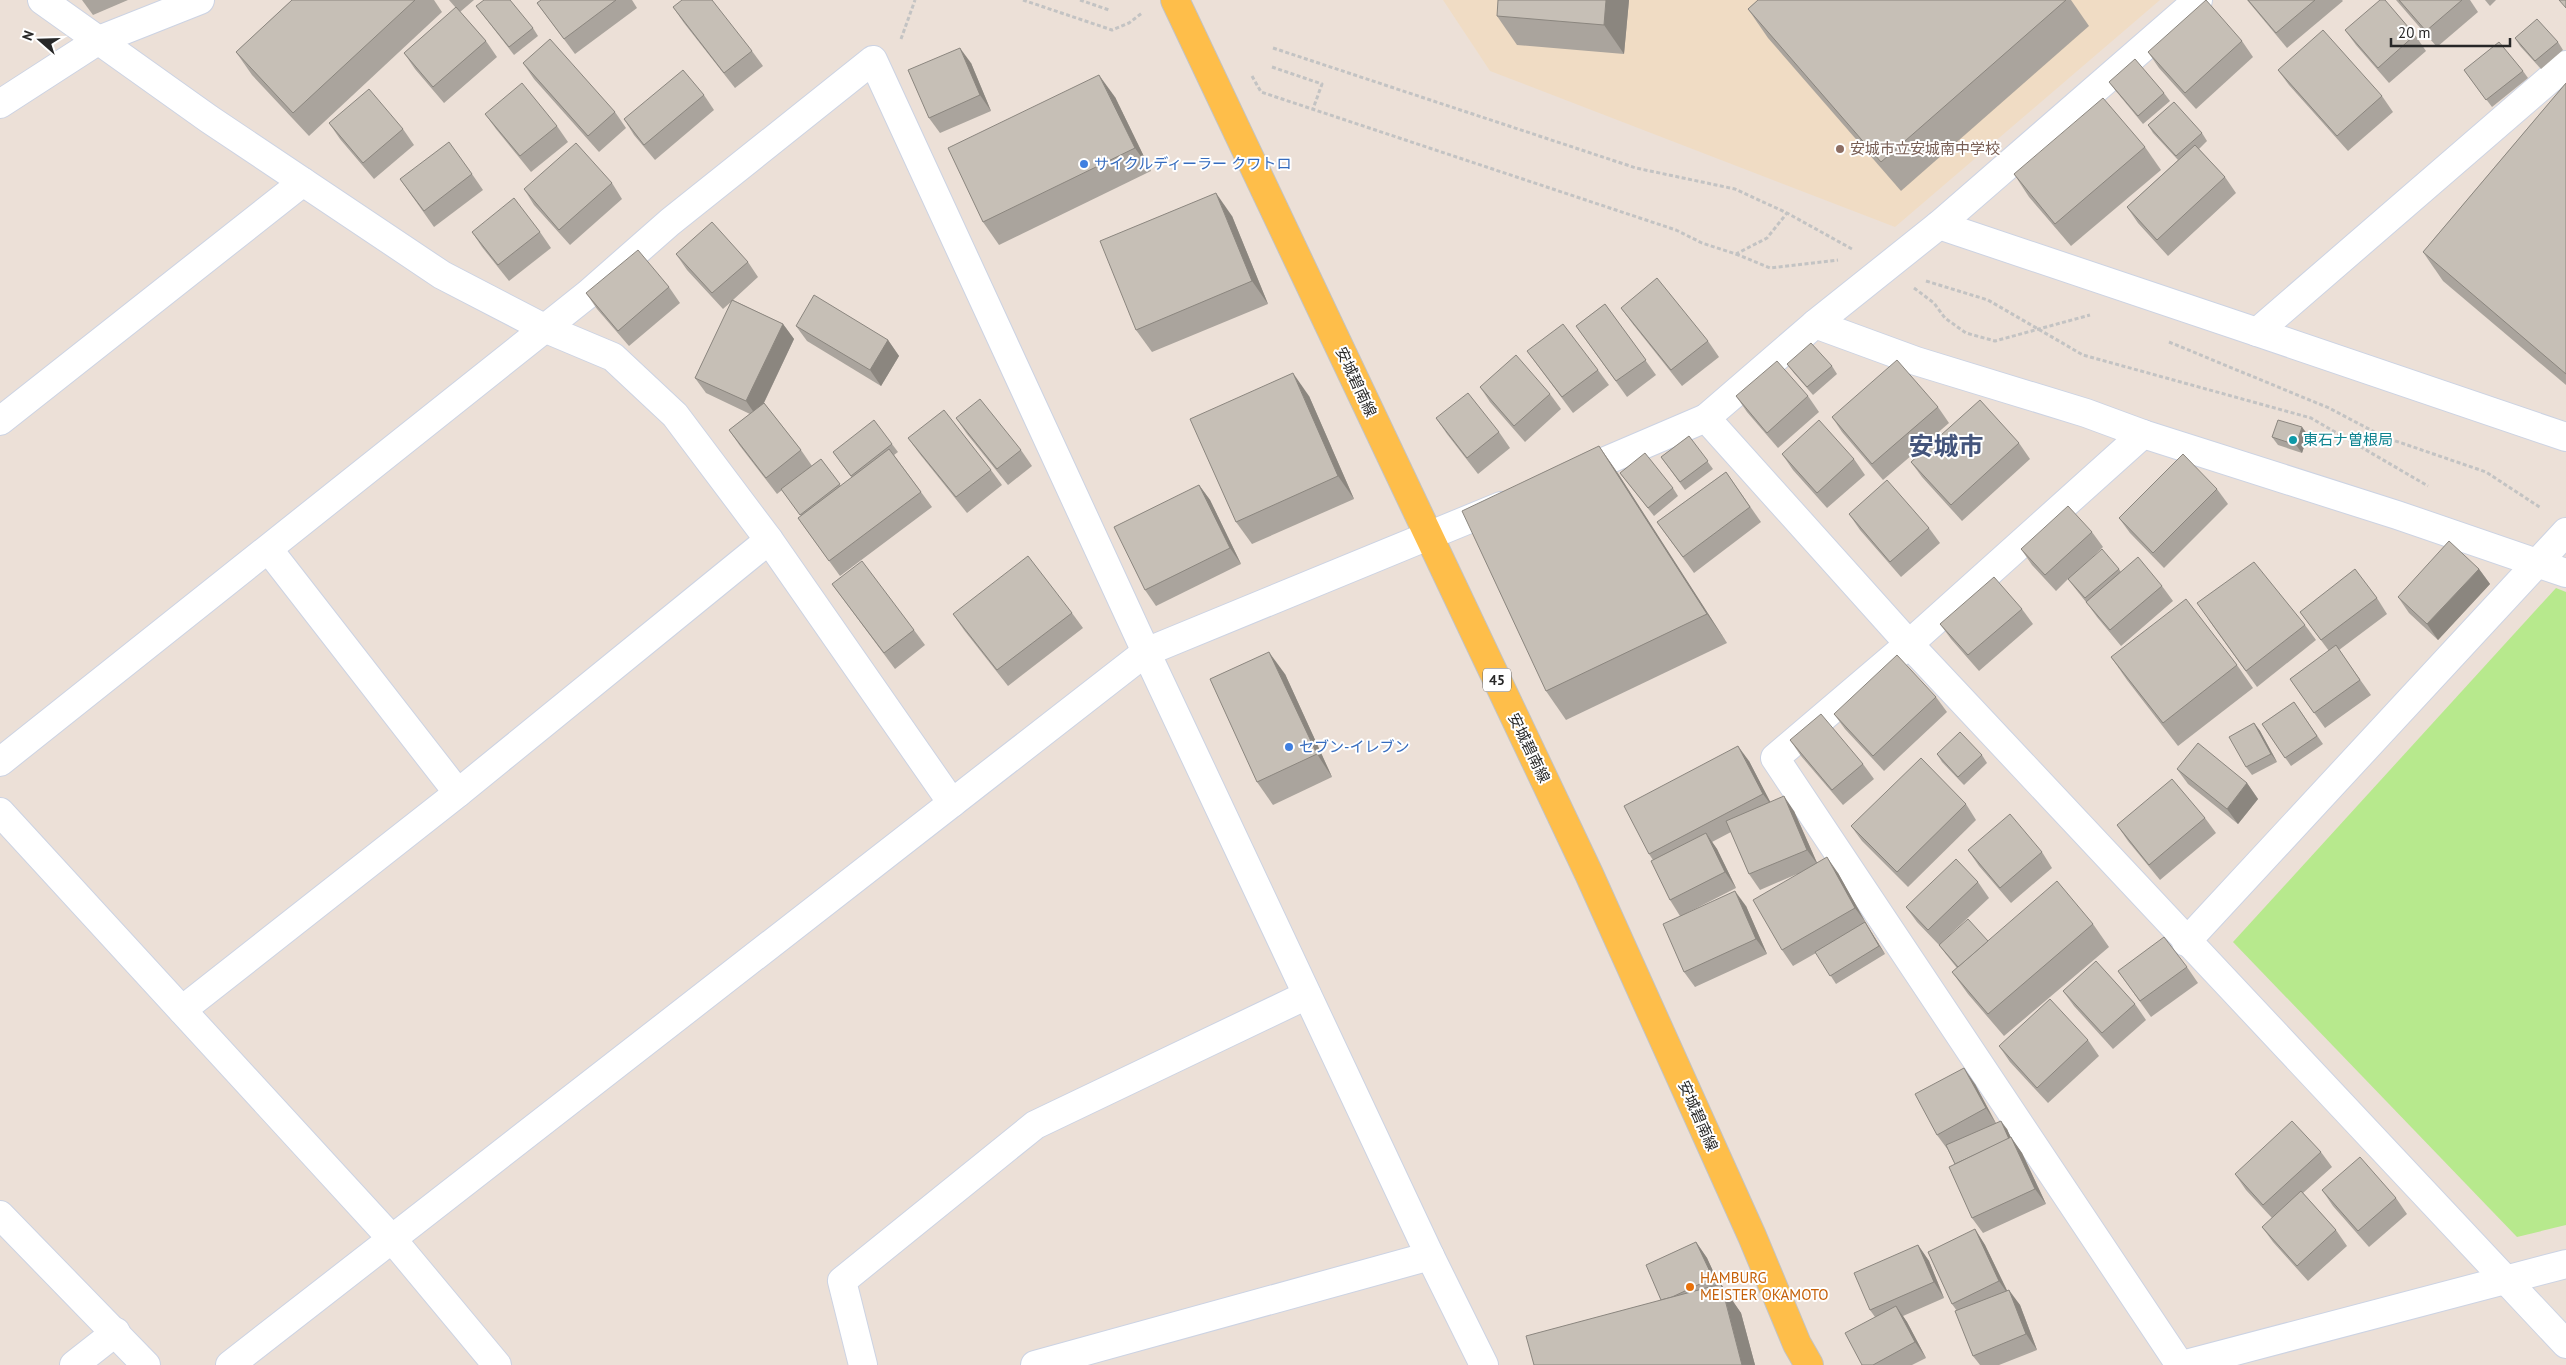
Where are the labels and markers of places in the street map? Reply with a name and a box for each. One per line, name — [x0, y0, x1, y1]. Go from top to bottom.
place label: 安城市立安城南中学校 — [1850, 139, 2000, 158]
marker: 安城市立安城南中学校 — [1834, 143, 1846, 155]
place label: サイクルディーラー クワトロ — [1094, 154, 1291, 173]
marker: サイクルディーラー クワトロ — [1078, 158, 1090, 170]
place label: 東石ナ曽根局 — [2303, 430, 2393, 449]
marker: 東石ナ曽根局 — [2287, 434, 2299, 446]
place label: セブン-イレブン — [1299, 737, 1409, 756]
marker: セブン-イレブン — [1283, 741, 1295, 753]
place label: HAMBURG MEISTER OKAMOTO — [1700, 1268, 1829, 1304]
marker: HAMBURG MEISTER OKAMOTO — [1684, 1281, 1696, 1293]

